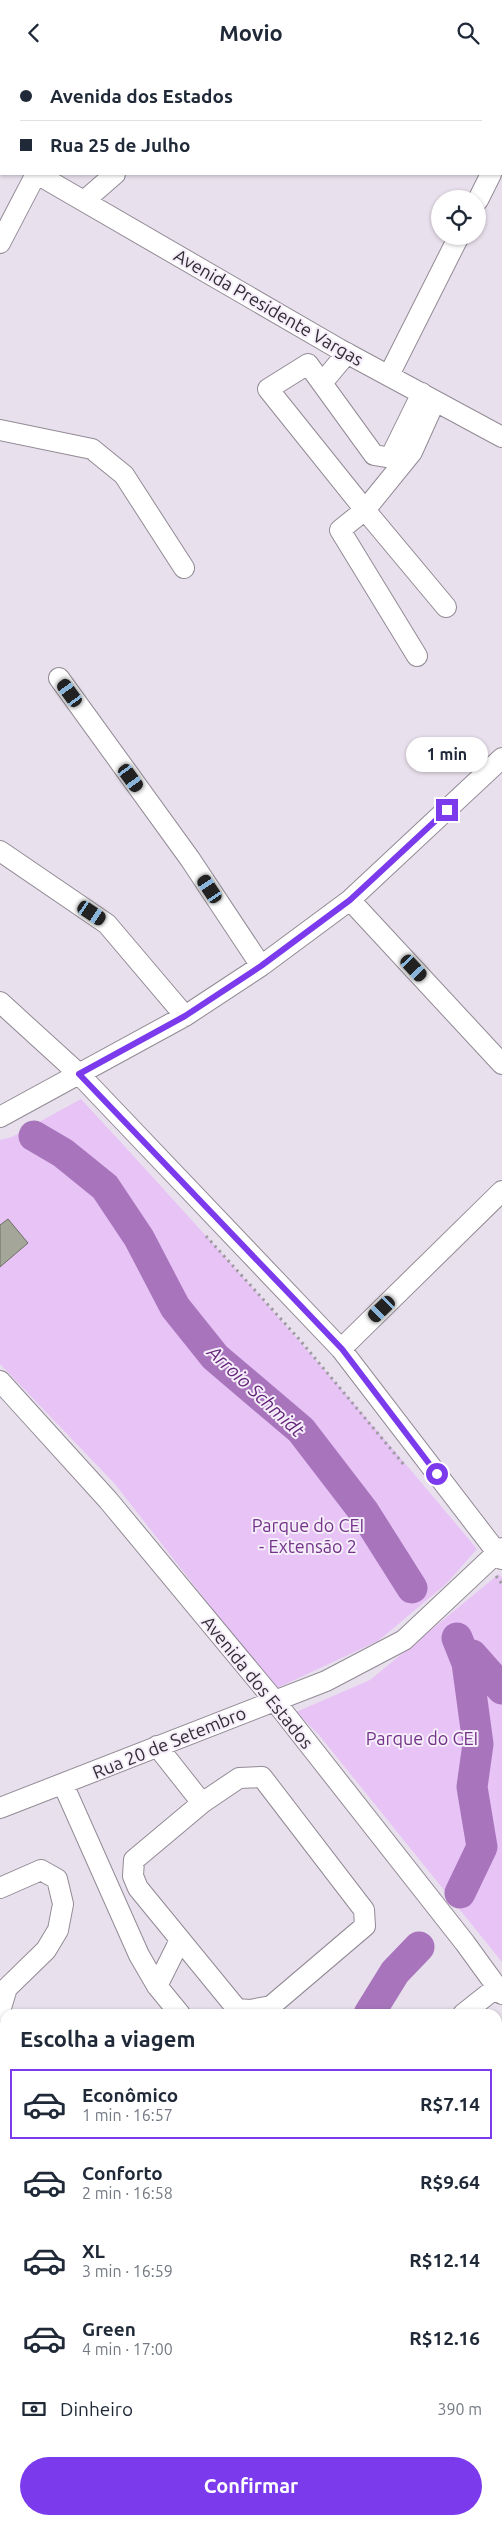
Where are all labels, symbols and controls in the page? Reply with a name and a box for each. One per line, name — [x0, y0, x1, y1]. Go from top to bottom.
icon: back — [20, 19, 48, 47]
icon: search — [454, 19, 482, 47]
text: Movio — [219, 20, 283, 45]
text: Avenida dos Estados — [50, 85, 233, 107]
text: Rua 25 de Julho — [50, 134, 190, 156]
map controls — [431, 190, 486, 245]
button: locate — [431, 190, 486, 245]
street label: Avenida Presidente Vargas — [171, 245, 367, 369]
car — [55, 676, 84, 710]
callout: 1 min — [406, 737, 488, 773]
text: 1 min — [427, 745, 467, 763]
car — [116, 761, 145, 795]
route end — [436, 799, 458, 821]
car — [195, 872, 224, 906]
car — [75, 898, 108, 928]
car — [398, 952, 429, 984]
car — [365, 1293, 398, 1325]
water label: Arroio Schmidt — [202, 1340, 309, 1442]
route start — [426, 1463, 448, 1485]
park label: Parque do CEI - Extensão 2 — [252, 1515, 364, 1556]
street label: Avenida dos Estados — [198, 1612, 318, 1752]
street label: Rua 20 de Setembro — [89, 1702, 249, 1782]
park label: Parque do CEI — [366, 1728, 478, 1748]
text: Escolha a viagem — [20, 2026, 195, 2051]
icon: car — [22, 2082, 67, 2127]
text: Econômico — [82, 2084, 178, 2106]
text: R$7.14 — [420, 2093, 480, 2115]
text: 1 min · 16:57 — [82, 2106, 173, 2124]
icon: car — [22, 2160, 67, 2205]
text: Conforto — [82, 2162, 163, 2184]
text: R$9.64 — [420, 2171, 480, 2193]
text: 2 min · 16:58 — [82, 2184, 173, 2202]
icon: car — [22, 2238, 67, 2283]
text: XL — [82, 2240, 105, 2262]
text: R$12.14 — [409, 2249, 480, 2271]
text: 3 min · 16:59 — [82, 2262, 173, 2280]
icon: car — [22, 2316, 67, 2361]
text: Green — [82, 2318, 136, 2340]
text: R$12.16 — [409, 2327, 480, 2349]
text: 4 min · 17:00 — [82, 2340, 173, 2358]
icon: cash — [20, 2395, 48, 2423]
text: Dinheiro — [60, 2398, 133, 2420]
text: 390 m — [437, 2400, 482, 2418]
button: Confirmar — [20, 2457, 482, 2515]

